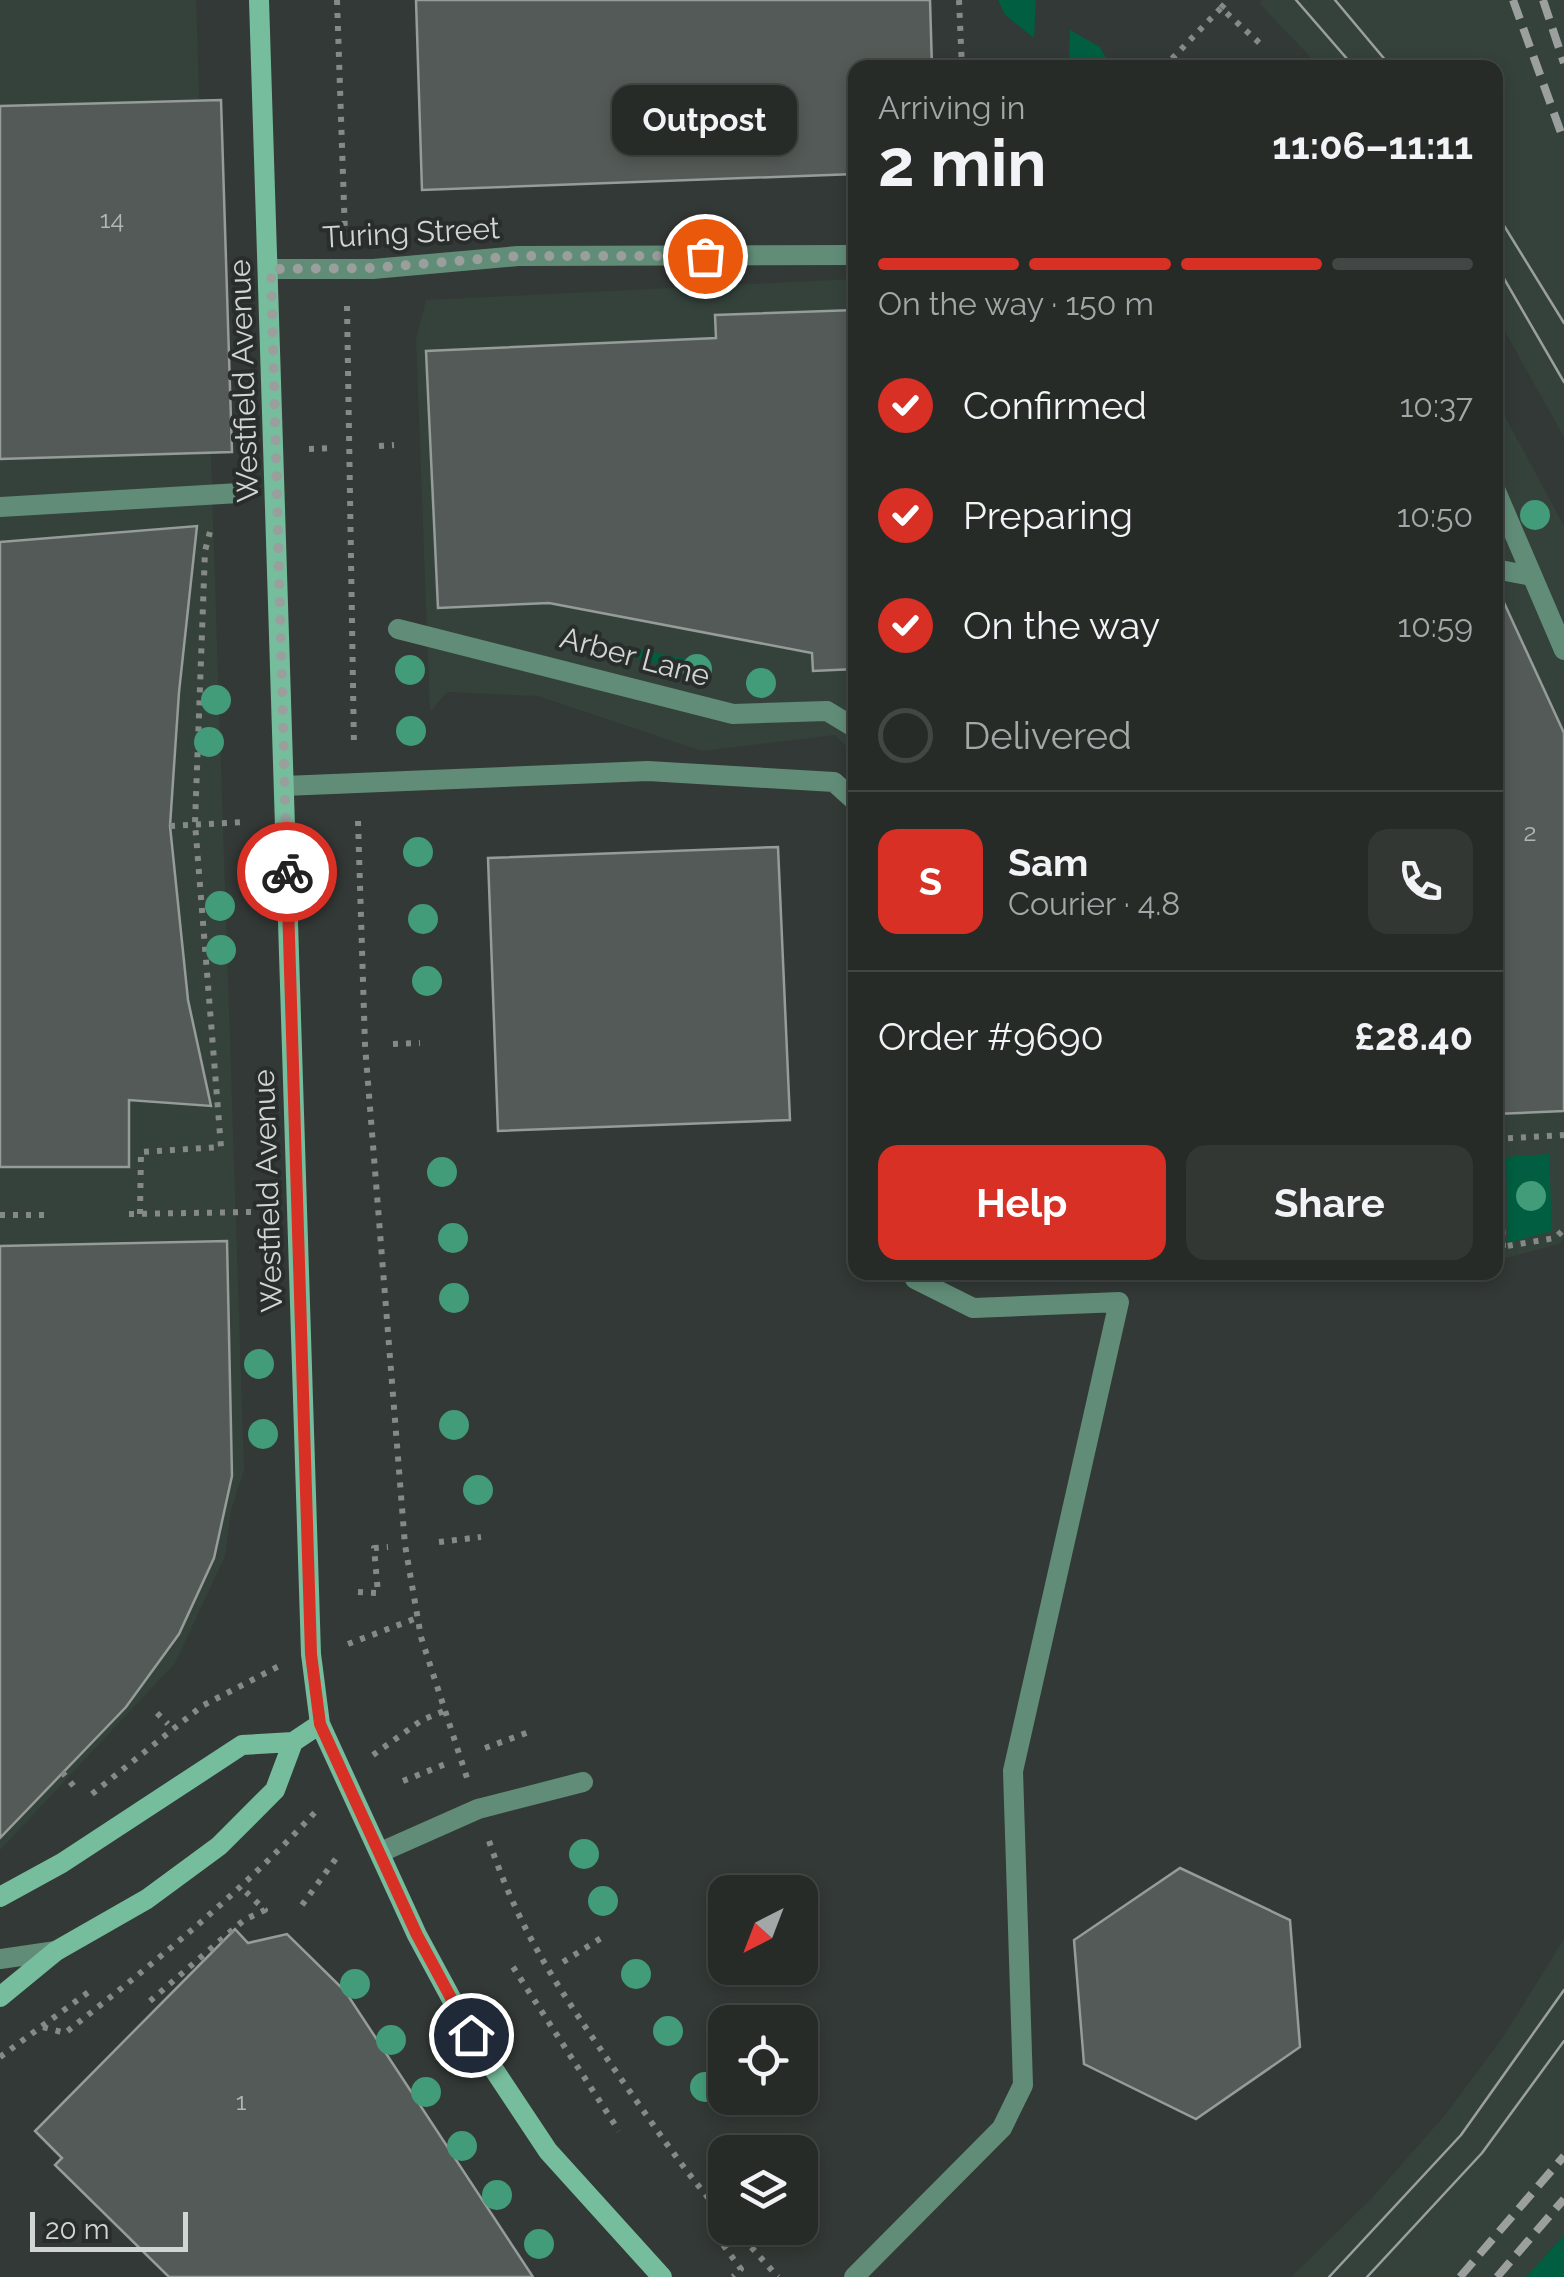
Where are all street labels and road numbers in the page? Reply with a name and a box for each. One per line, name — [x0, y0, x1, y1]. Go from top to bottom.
street label: Turing Street — [321, 210, 501, 255]
street label: Westfield Avenue — [222, 259, 265, 503]
street label: Arber Lane — [557, 620, 714, 693]
street label: Westfield Avenue — [246, 1069, 289, 1313]

